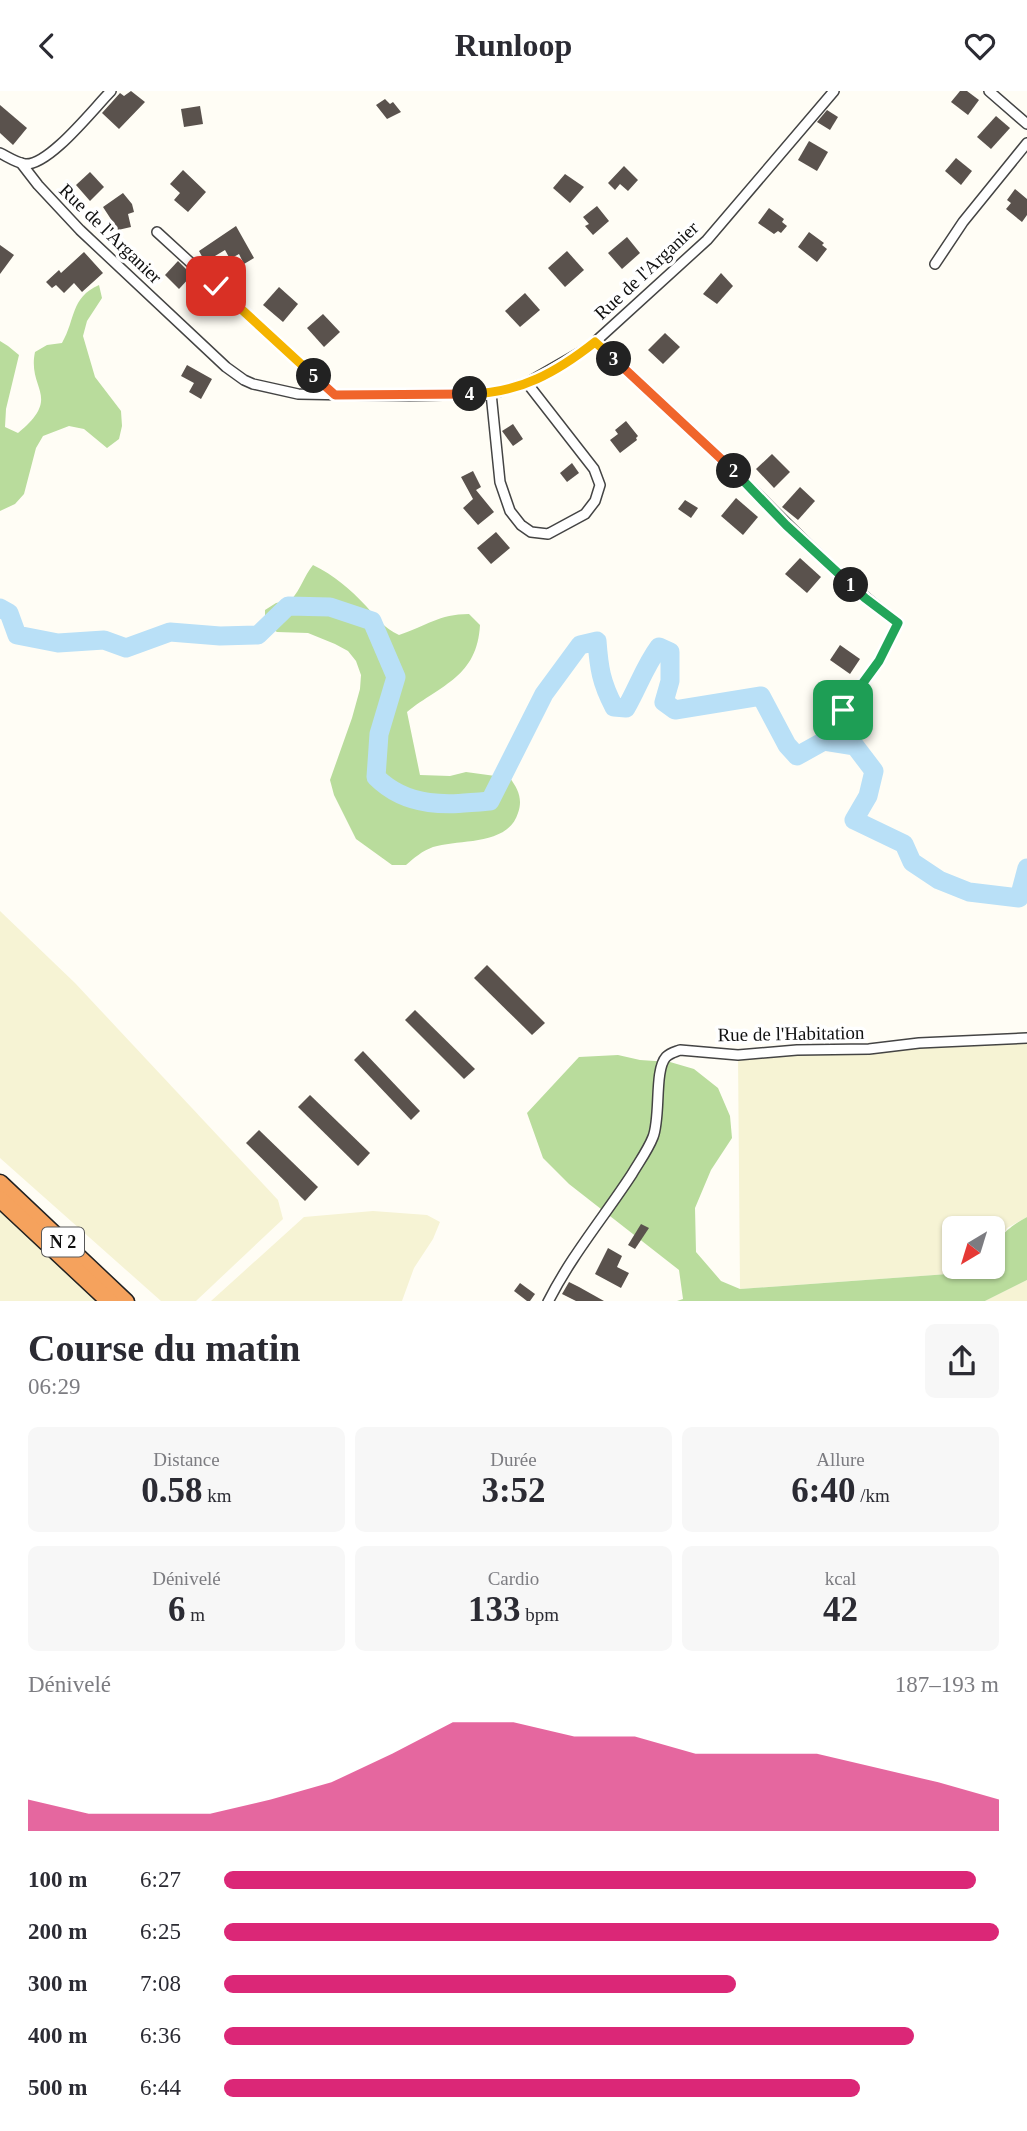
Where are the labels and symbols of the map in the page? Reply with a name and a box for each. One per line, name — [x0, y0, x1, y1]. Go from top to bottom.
street label: Rue de l'Arganier — [55, 179, 167, 288]
street label: Rue de l'Arganier — [590, 217, 703, 324]
pin — [186, 256, 246, 316]
pin: 3 — [596, 341, 632, 377]
pin: 5 — [296, 359, 332, 393]
pin: 4 — [452, 377, 488, 411]
pin: 2 — [716, 453, 752, 489]
pin: 1 — [834, 567, 868, 603]
pin — [813, 680, 873, 740]
street label: Rue de l'Habitation — [717, 1022, 865, 1045]
north arrow — [942, 1216, 1004, 1279]
road number: N 2 — [42, 1227, 84, 1257]

